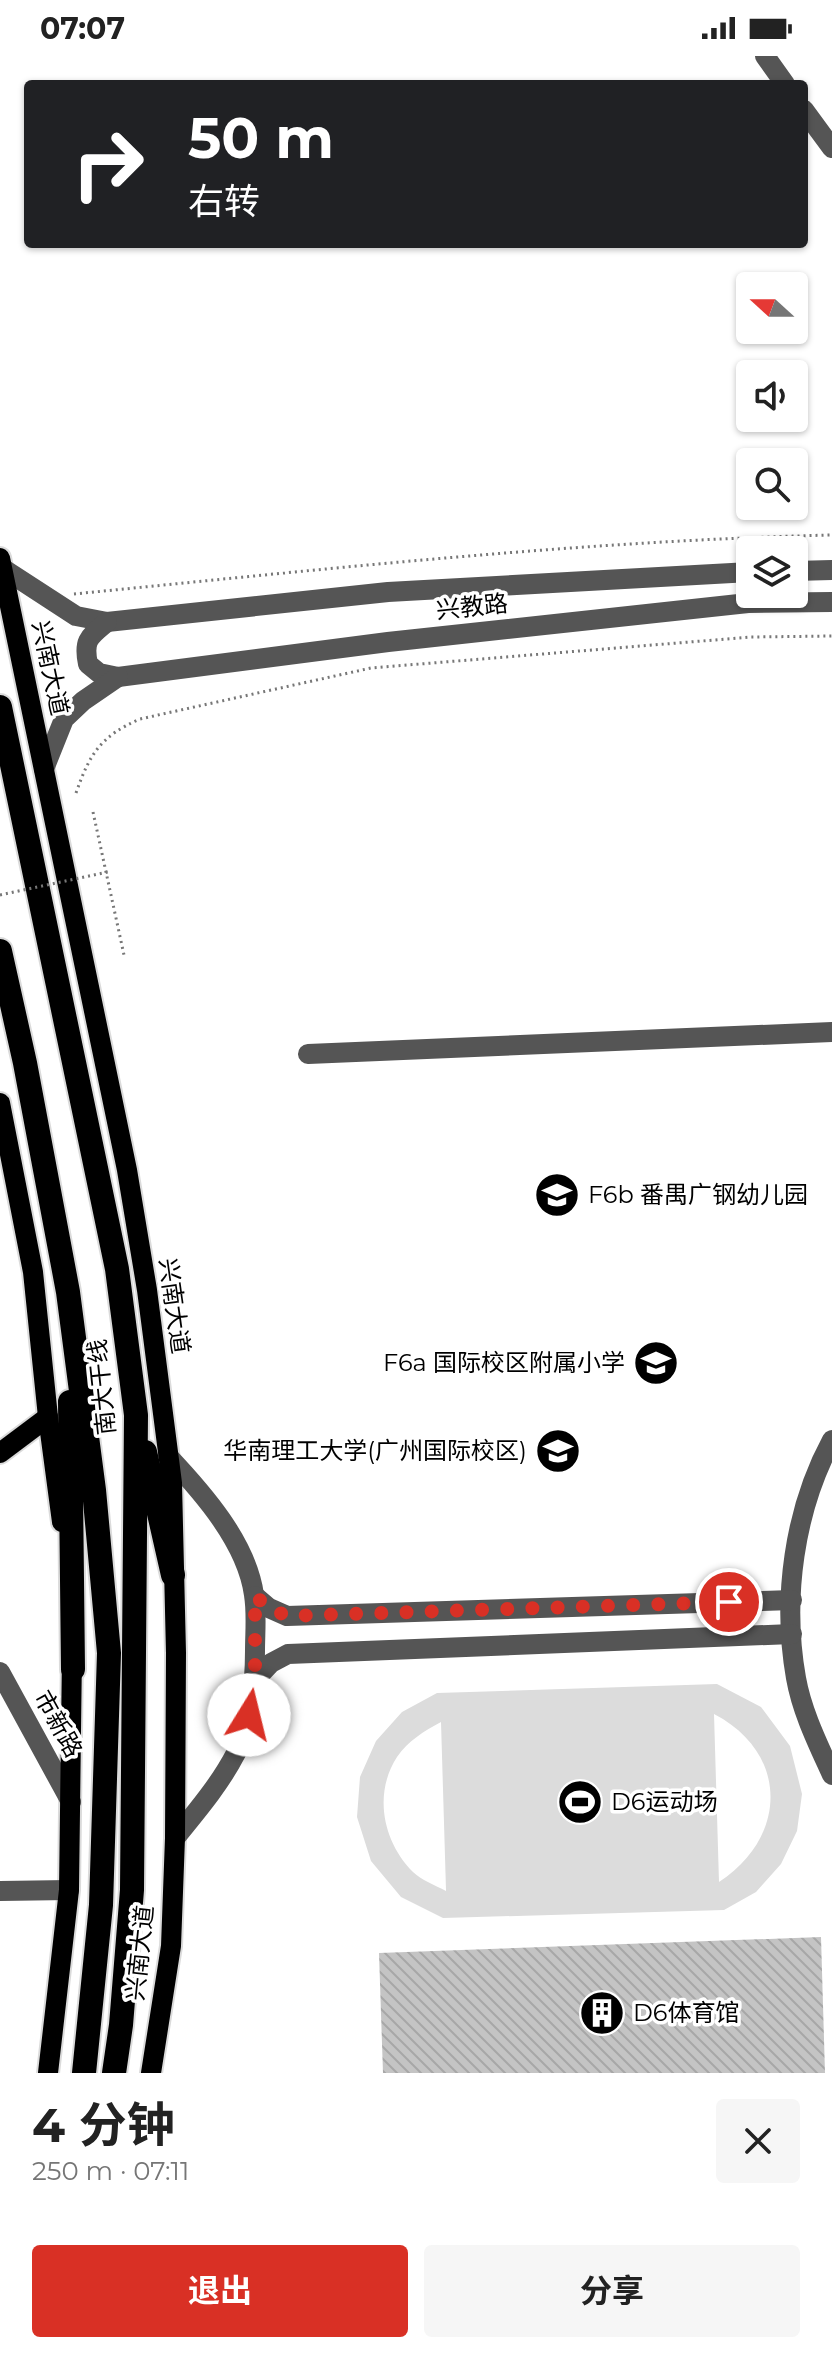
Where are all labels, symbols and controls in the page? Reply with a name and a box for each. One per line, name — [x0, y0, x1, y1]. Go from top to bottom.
text: 07:07 — [40, 10, 125, 47]
text: 50 m — [188, 104, 334, 172]
icon: right — [56, 112, 160, 216]
text: 右转 — [188, 179, 260, 223]
north arrow — [736, 272, 808, 344]
map controls — [736, 272, 808, 608]
button: sound — [736, 360, 808, 432]
button: search — [736, 448, 808, 520]
button: layers — [736, 536, 808, 608]
street label: 兴教路 — [435, 588, 509, 625]
street label: 兴南大道 — [26, 618, 75, 718]
school or university icon: F6b 番禺广钢幼儿园 — [533, 1171, 581, 1219]
place label: F6b 番禺广钢幼儿园 — [588, 1180, 808, 1209]
street label: 兴南大道 — [153, 1256, 196, 1355]
street label: 南大干线 — [82, 1338, 121, 1436]
school or university icon: F6a 国际校区附属小学 — [632, 1339, 680, 1387]
place label: F6a 国际校区附属小学 — [383, 1348, 625, 1377]
school or university icon: 华南理工大学(广州国际校区) — [534, 1427, 582, 1475]
place label: 华南理工大学(广州国际校区) — [223, 1436, 527, 1465]
pin — [695, 1568, 763, 1636]
icon: arrive — [707, 1580, 751, 1624]
position arrow — [207, 1673, 291, 1757]
street label: 市新路 — [28, 1685, 89, 1762]
sports icon: D6运动场 — [556, 1778, 604, 1826]
place label: D6运动场 — [611, 1787, 717, 1816]
street label: 兴南大道 — [120, 1904, 159, 2002]
building icon: D6体育馆 — [578, 1989, 626, 2037]
place label: D6体育馆 — [633, 1998, 739, 2027]
text: 4 分钟 — [32, 2096, 175, 2154]
button: close — [716, 2099, 800, 2183]
text: 250 m · 07:11 — [32, 2155, 189, 2187]
button: 退出 — [32, 2245, 408, 2337]
button: 分享 — [424, 2245, 800, 2337]

